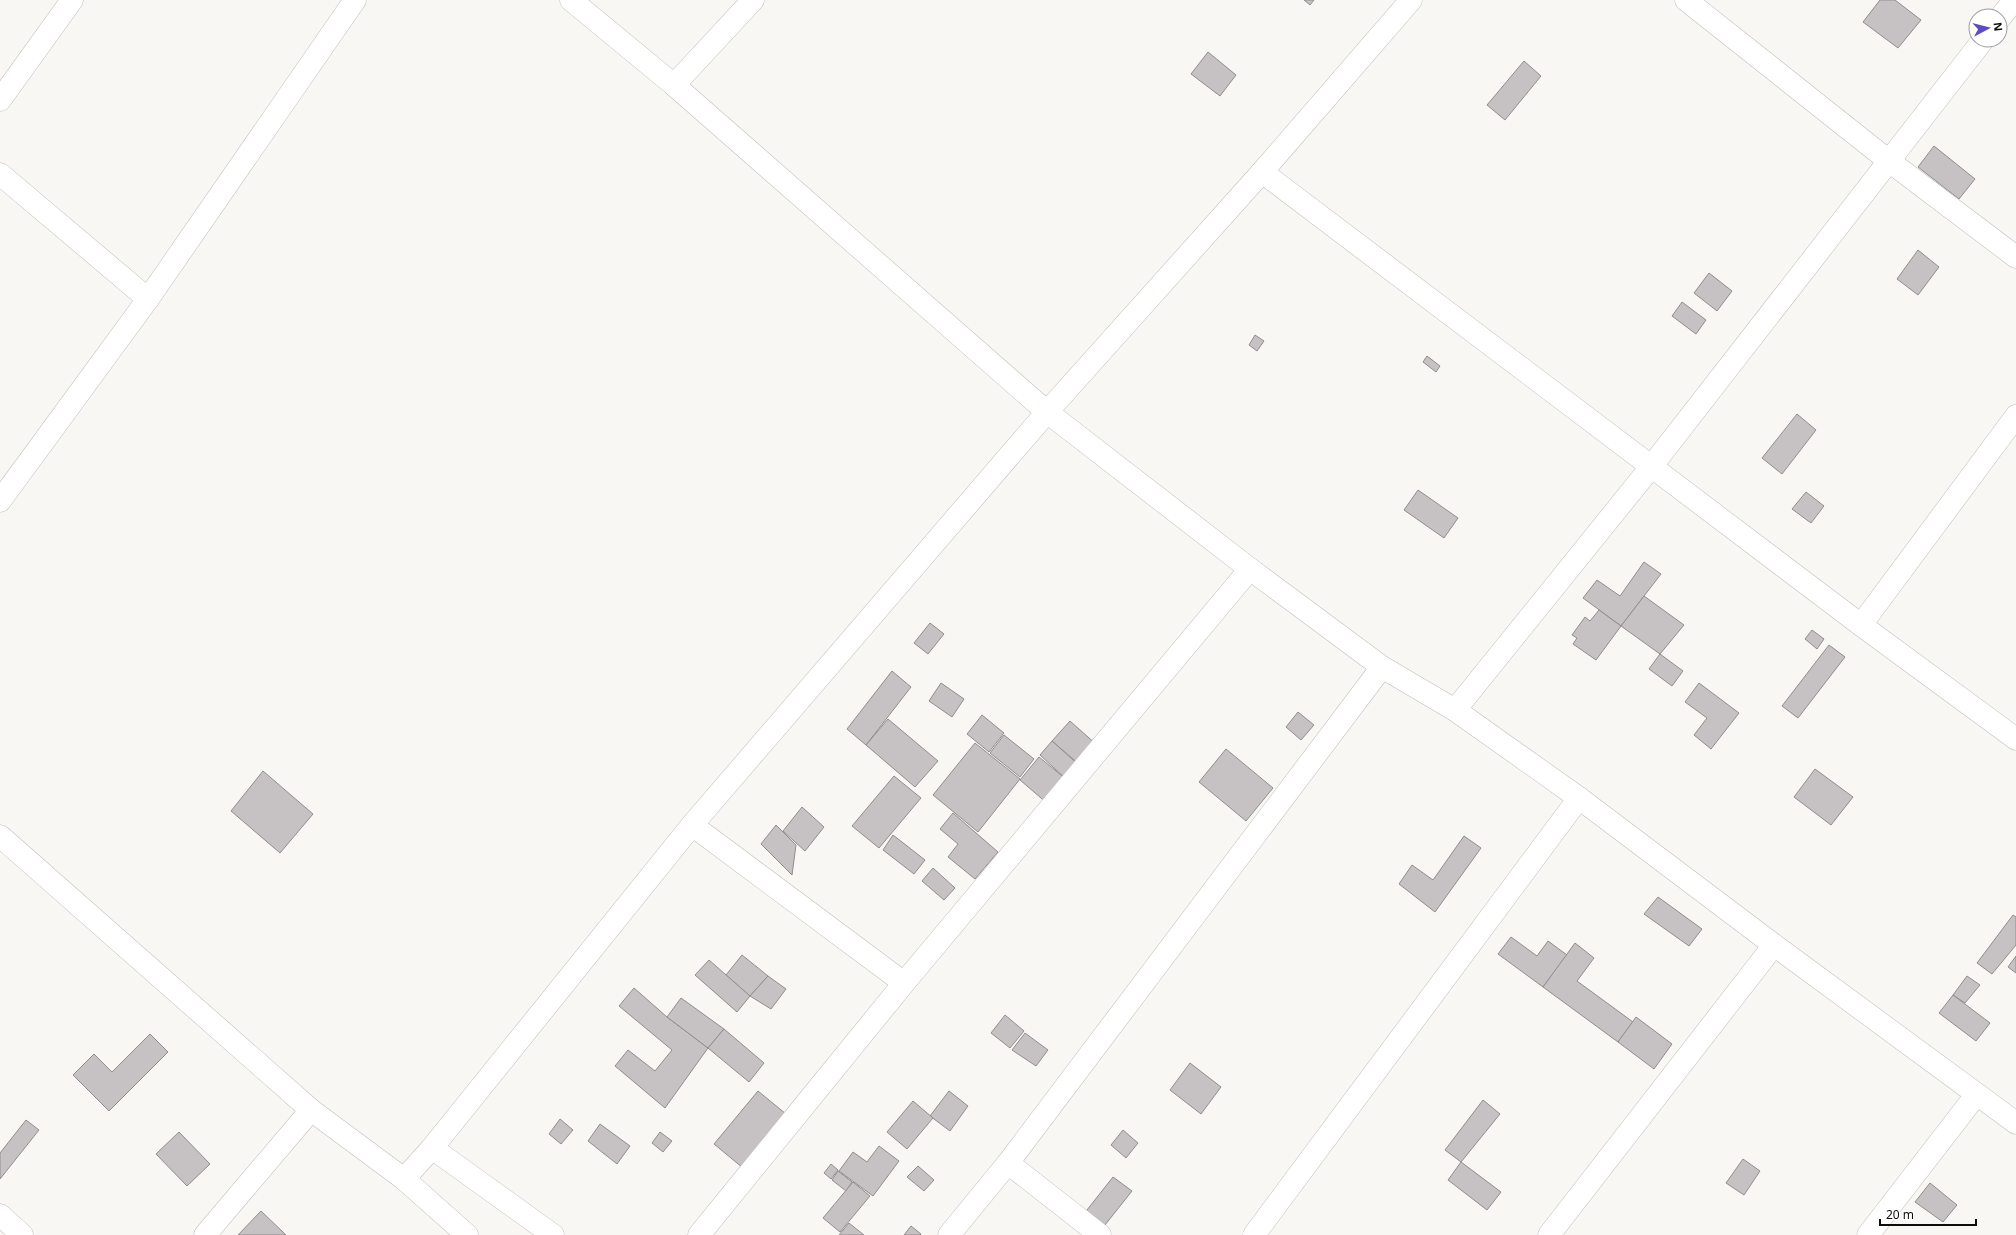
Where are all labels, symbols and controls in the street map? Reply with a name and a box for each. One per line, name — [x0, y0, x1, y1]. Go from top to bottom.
north arrow — [1968, 8, 2008, 48]
text: N — [1990, 21, 2006, 32]
scale bar — [1880, 1201, 1976, 1227]
text: 20 m — [1886, 1206, 1914, 1223]

